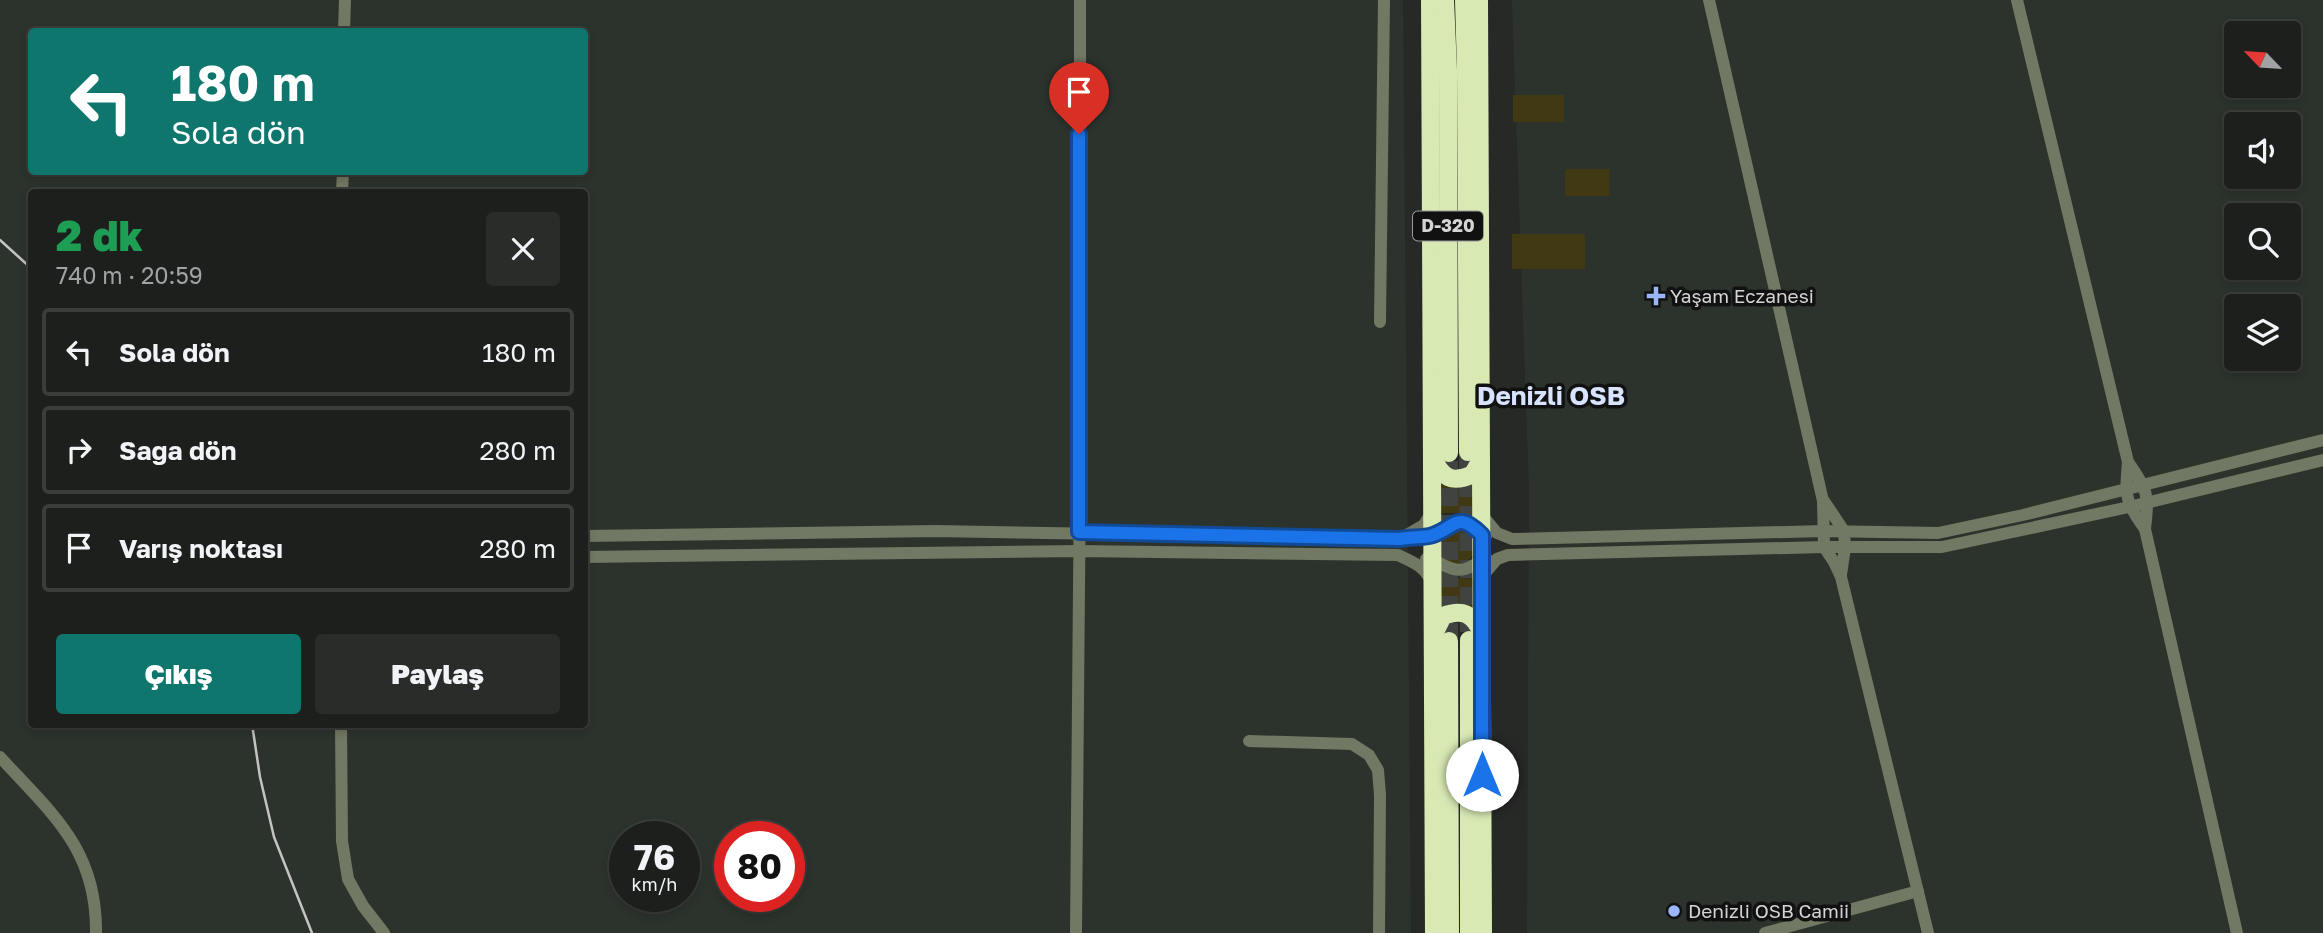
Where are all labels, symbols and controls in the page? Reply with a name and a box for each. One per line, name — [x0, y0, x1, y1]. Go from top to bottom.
north arrow — [2224, 21, 2301, 98]
map controls — [2224, 21, 2301, 371]
text: 180 m — [171, 53, 315, 112]
icon: left — [56, 56, 147, 147]
pin — [1049, 62, 1109, 134]
icon: arrive — [1060, 73, 1098, 111]
button: sound — [2224, 112, 2301, 189]
text: Sola dön — [171, 113, 306, 151]
button: search — [2224, 203, 2301, 280]
text: 2 dk — [56, 210, 143, 260]
road number: D-320 — [1413, 211, 1483, 240]
button: close — [486, 212, 560, 286]
text: 740 m · 20:59 — [56, 261, 203, 289]
place label: Yaşam Eczanesi — [1670, 284, 1814, 307]
marker: Yaşam Eczanesi — [1648, 288, 1664, 304]
button: layers — [2224, 294, 2301, 371]
icon: left — [60, 333, 98, 371]
text: Sola dön — [119, 337, 230, 368]
text: 180 m — [482, 337, 556, 368]
district label: Denizli OSB — [1477, 380, 1625, 411]
icon: right — [60, 431, 98, 469]
text: Sağa dön — [119, 435, 236, 466]
text: 280 m — [479, 435, 556, 466]
icon: arrive — [60, 529, 98, 567]
text: Varış noktası — [119, 533, 283, 564]
text: 280 m — [479, 533, 556, 564]
button: Çıkış — [56, 634, 301, 714]
button: Paylaş — [315, 634, 560, 714]
position arrow — [1445, 738, 1519, 812]
speed limit sign: 80 — [714, 821, 805, 912]
text: 76 — [634, 836, 675, 878]
text: km/h — [632, 873, 677, 895]
place label: Denizli OSB Camii — [1688, 899, 1849, 922]
marker: Denizli OSB Camii — [1666, 903, 1682, 919]

